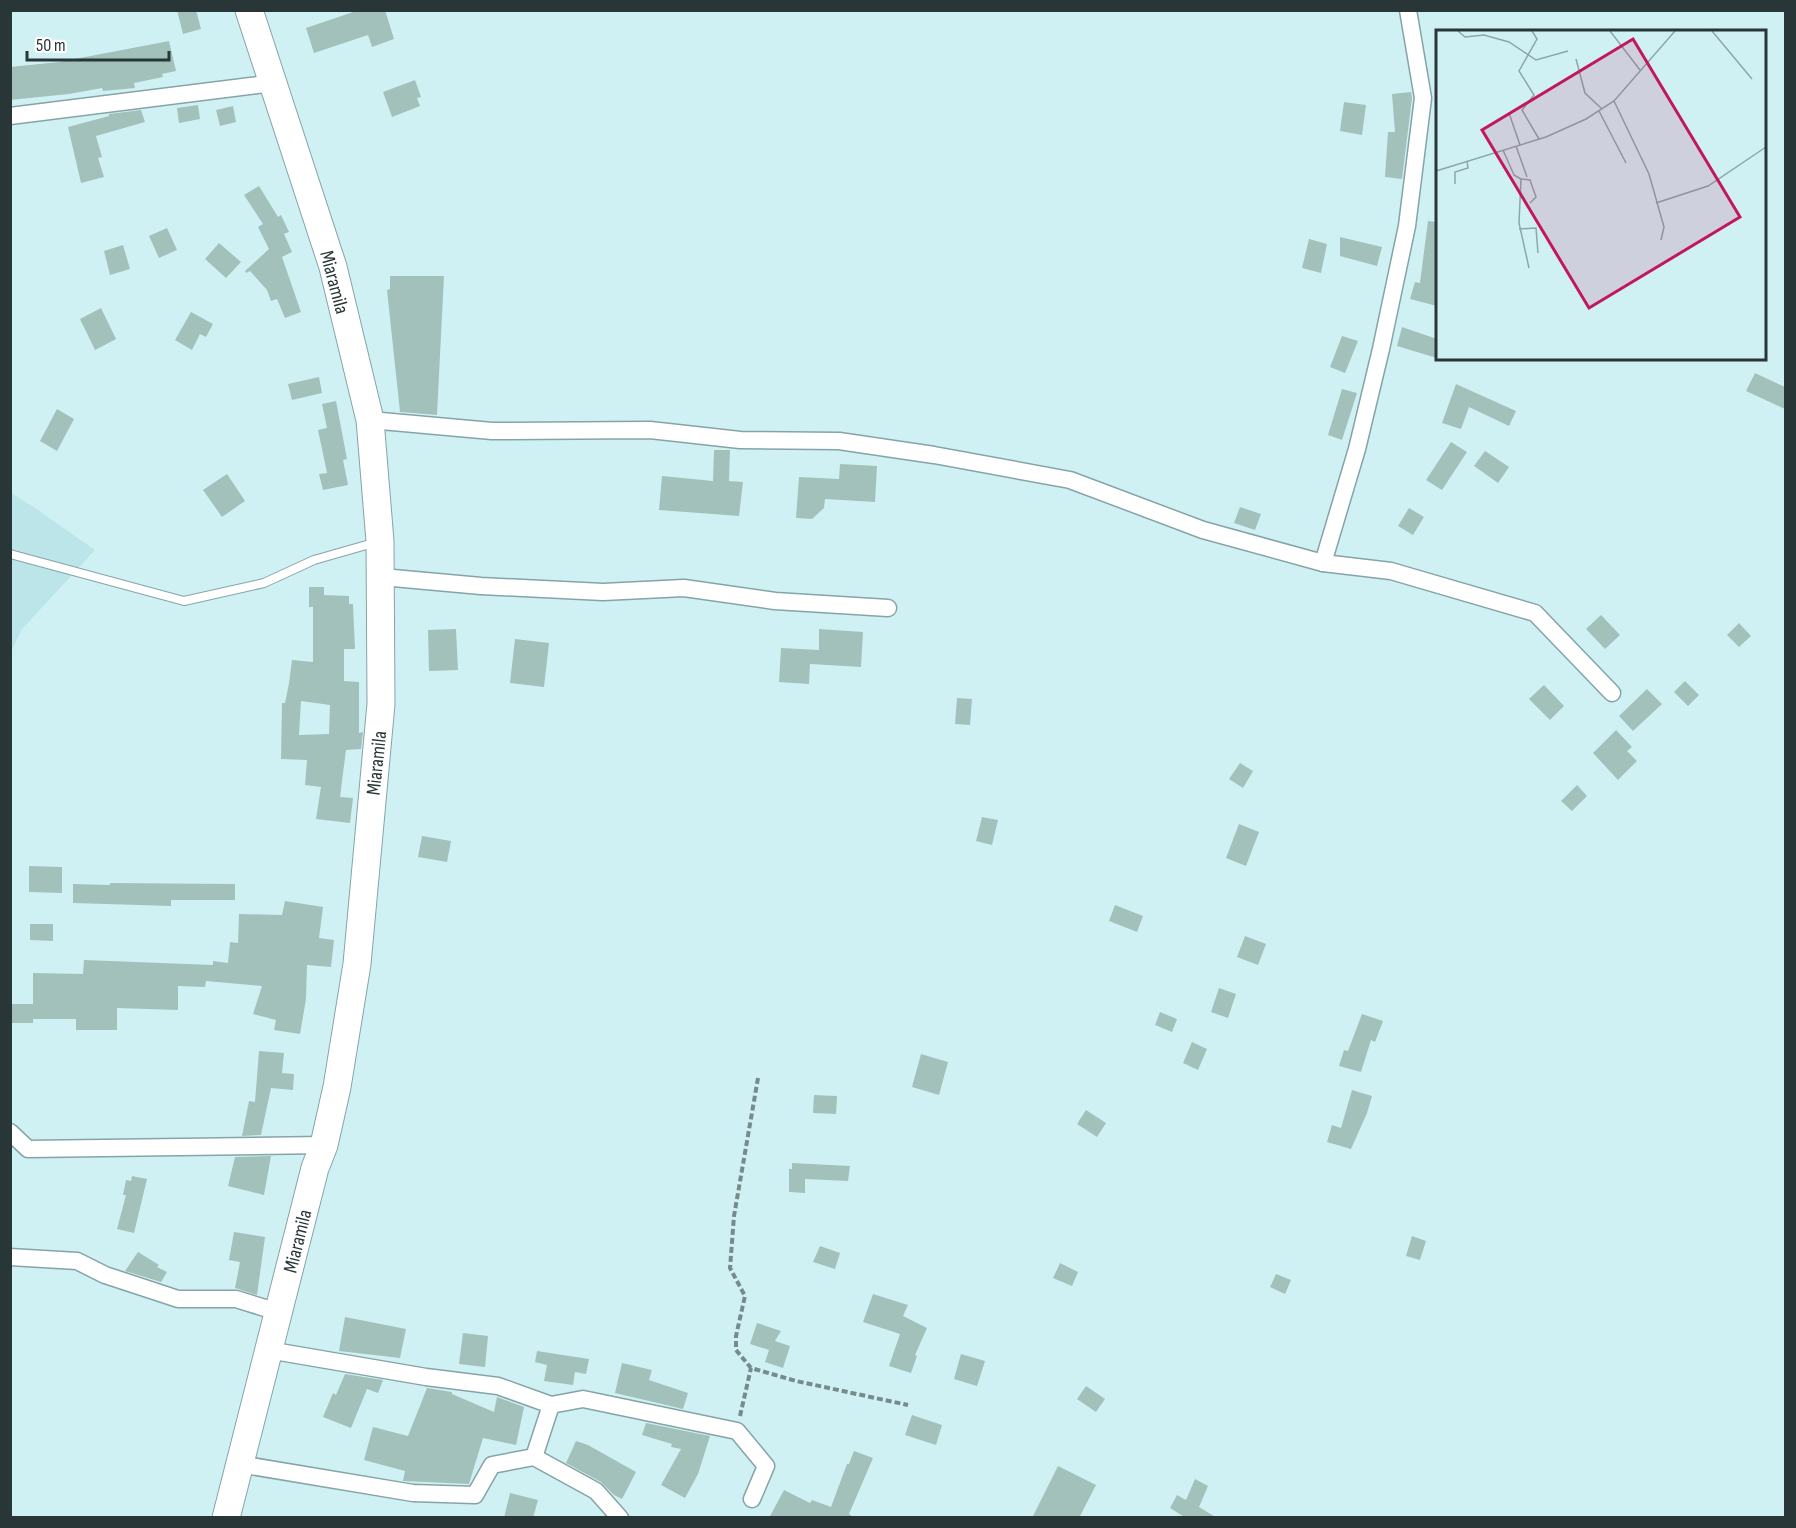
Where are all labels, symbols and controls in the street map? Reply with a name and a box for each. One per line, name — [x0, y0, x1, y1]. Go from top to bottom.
scale bar — [27, 24, 170, 62]
inset map — [1436, 30, 1766, 360]
text: 50 m — [36, 35, 66, 56]
street label: Miaramila — [314, 248, 354, 316]
street label: Miaramila — [362, 730, 392, 796]
street label: Miaramila — [279, 1207, 317, 1275]

